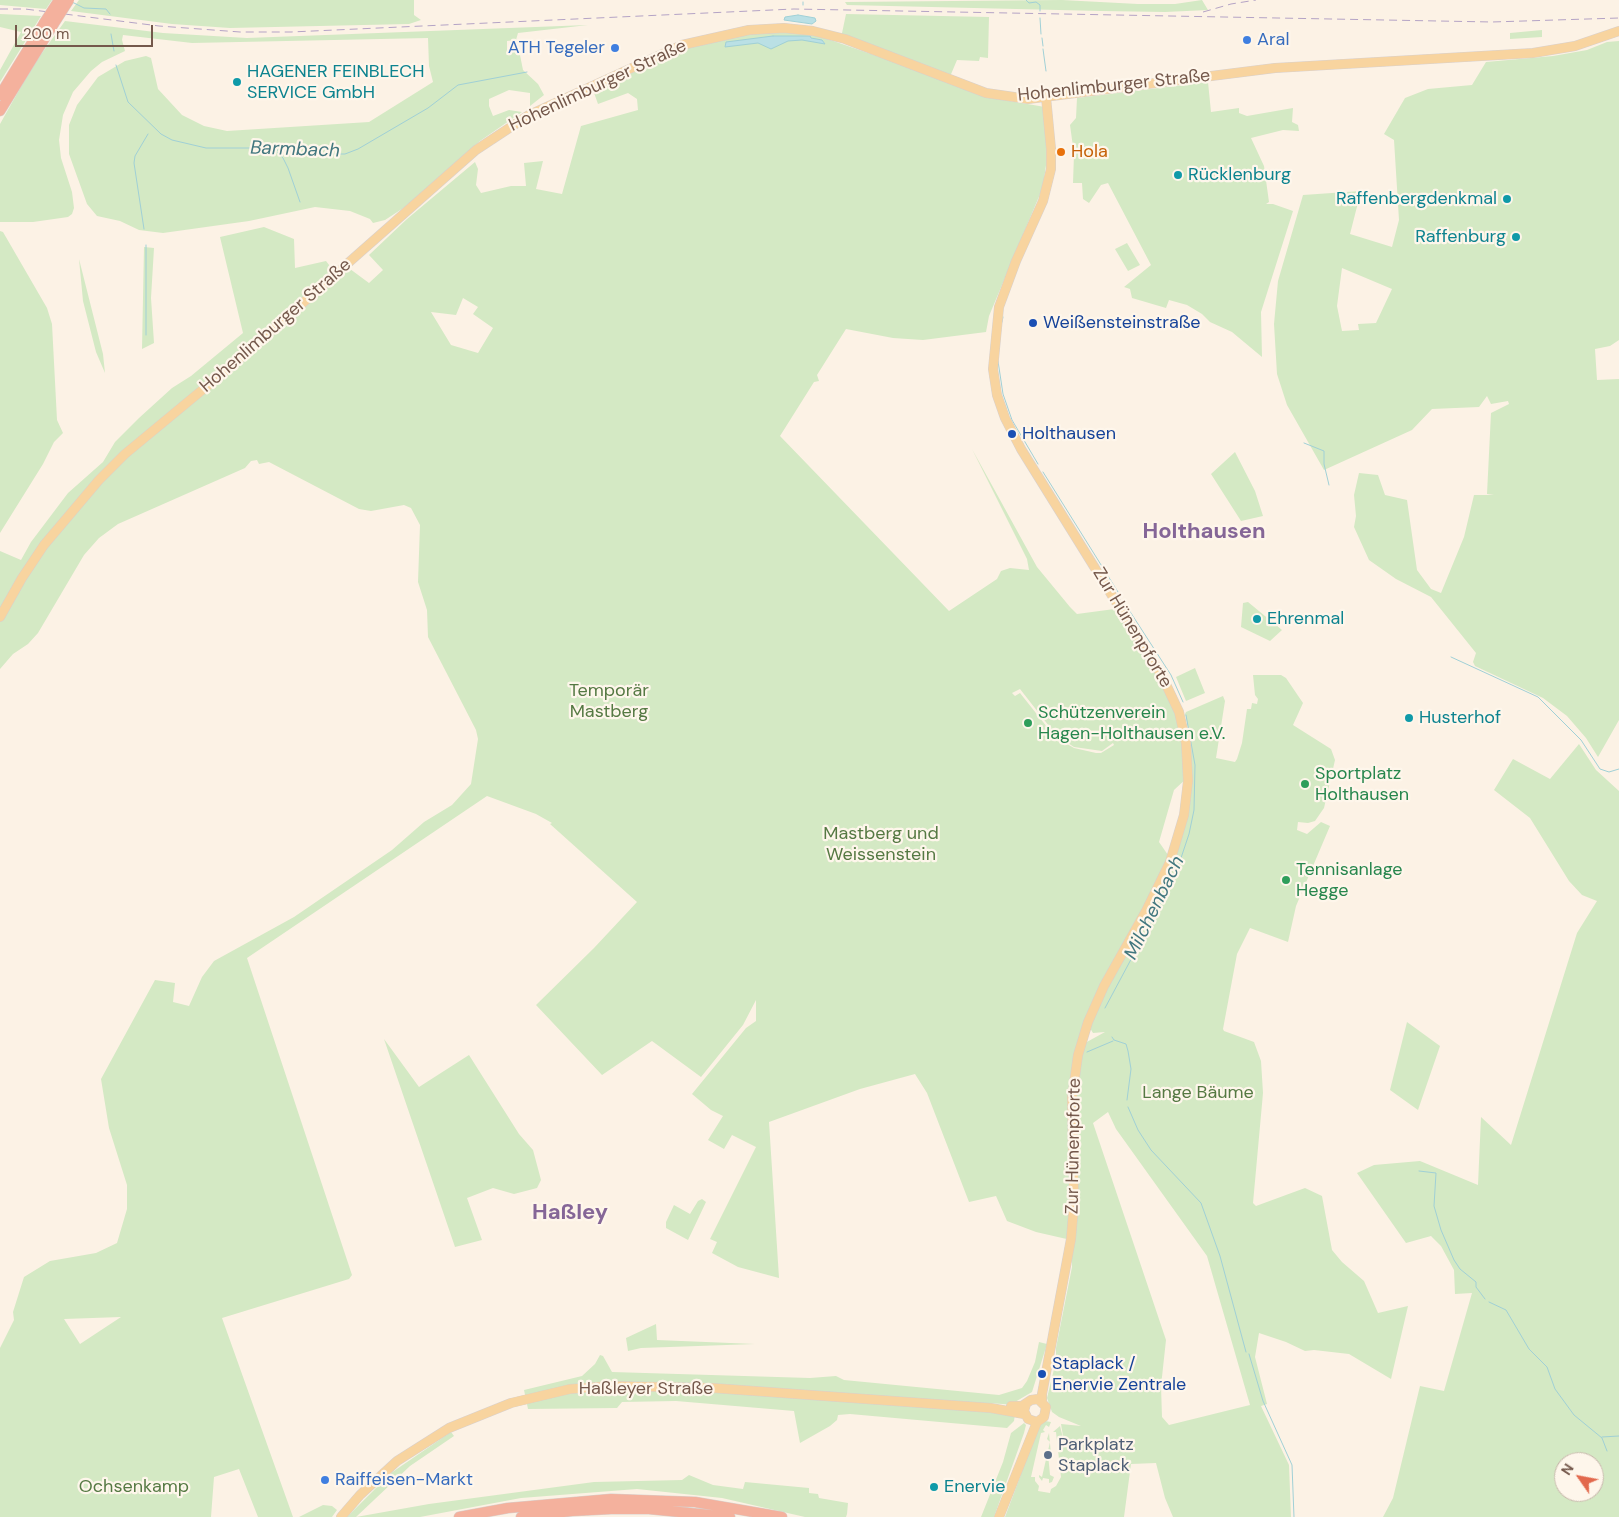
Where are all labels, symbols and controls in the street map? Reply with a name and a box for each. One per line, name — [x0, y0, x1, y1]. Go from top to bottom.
scale bar — [18, 15, 155, 47]
text: 200 m — [23, 24, 69, 44]
place label: Aral — [1257, 29, 1289, 51]
marker: Aral — [1241, 34, 1253, 46]
street label: Hohenlimburger Straße — [506, 35, 690, 137]
place label: ATH Tegeler — [508, 37, 605, 59]
marker: ATH Tegeler — [609, 42, 621, 54]
place label: HAGENER FEINBLECH SERVICE GmbH — [247, 61, 425, 104]
street label: Hohenlimburger Straße — [1017, 65, 1211, 107]
marker: HAGENER FEINBLECH SERVICE GmbH — [231, 76, 243, 88]
water label: Barmbach — [250, 137, 340, 163]
place label: Hola — [1071, 141, 1108, 163]
marker: Hola — [1055, 146, 1067, 158]
place label: Rücklenburg — [1188, 164, 1291, 186]
marker: Rücklenburg — [1172, 169, 1184, 181]
place label: Raffenbergdenkmal — [1336, 188, 1497, 210]
marker: Raffenbergdenkmal — [1501, 193, 1513, 205]
place label: Raffenburg — [1415, 226, 1506, 248]
marker: Raffenburg — [1510, 231, 1522, 243]
street label: Hohenlimburger Straße — [196, 254, 356, 398]
place label: Weißensteinstraße — [1043, 312, 1201, 334]
marker: Weißensteinstraße — [1027, 317, 1039, 329]
place label: Holthausen — [1022, 423, 1116, 445]
marker: Holthausen — [1006, 428, 1018, 440]
district label: Holthausen — [1142, 519, 1266, 545]
street label: Zur Hünenpforte — [1088, 564, 1176, 692]
place label: Ehrenmal — [1267, 608, 1344, 630]
marker: Ehrenmal — [1251, 613, 1263, 625]
park label: Temporär Mastberg — [569, 680, 649, 722]
place label: Schützenverein Hagen-Holthausen e.V. — [1038, 702, 1225, 744]
place label: Husterhof — [1419, 707, 1501, 729]
marker: Husterhof — [1403, 712, 1415, 724]
marker: Schützenverein Hagen-Holthausen e.V. — [1022, 717, 1034, 729]
place label: Sportplatz Holthausen — [1315, 763, 1409, 806]
marker: Sportplatz Holthausen — [1299, 778, 1311, 790]
park label: Mastberg und Weissenstein — [823, 823, 939, 866]
water label: Milchenbach — [1120, 852, 1190, 964]
place label: Tennisanlage Hegge — [1296, 859, 1403, 902]
marker: Tennisanlage Hegge — [1280, 874, 1292, 886]
street label: Zur Hünenpforte — [1062, 1078, 1086, 1214]
park label: Lange Bäume — [1142, 1082, 1254, 1104]
district label: Haßley — [532, 1200, 608, 1226]
place label: Staplack / Enervie Zentrale — [1052, 1353, 1186, 1396]
marker: Staplack / Enervie Zentrale — [1036, 1368, 1048, 1380]
street label: Haßleyer Straße — [579, 1378, 713, 1400]
place label: Parkplatz Staplack — [1058, 1434, 1134, 1476]
marker: Parkplatz Staplack — [1042, 1449, 1054, 1461]
north arrow — [1554, 1452, 1604, 1502]
text: N — [1557, 1460, 1578, 1479]
place label: Raiffeisen-Markt — [335, 1469, 473, 1491]
marker: Raiffeisen-Markt — [319, 1474, 331, 1486]
park label: Ochsenkamp — [79, 1476, 189, 1498]
place label: Enervie — [944, 1476, 1005, 1498]
marker: Enervie — [928, 1481, 940, 1493]

